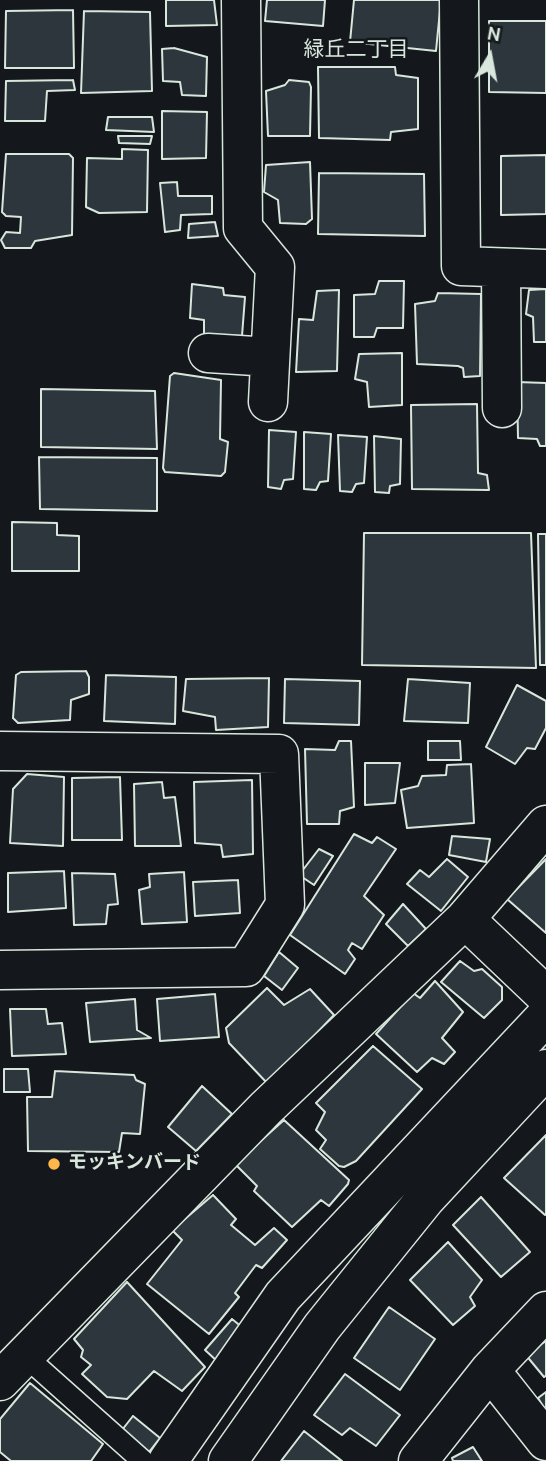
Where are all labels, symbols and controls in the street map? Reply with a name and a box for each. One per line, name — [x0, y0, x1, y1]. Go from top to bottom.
north arrow — [455, 21, 525, 91]
text: N — [485, 22, 502, 48]
district label: 緑丘二丁目 — [304, 39, 408, 65]
place label: モッキンバード — [68, 1153, 201, 1175]
marker: モッキンバード — [46, 1156, 62, 1172]

